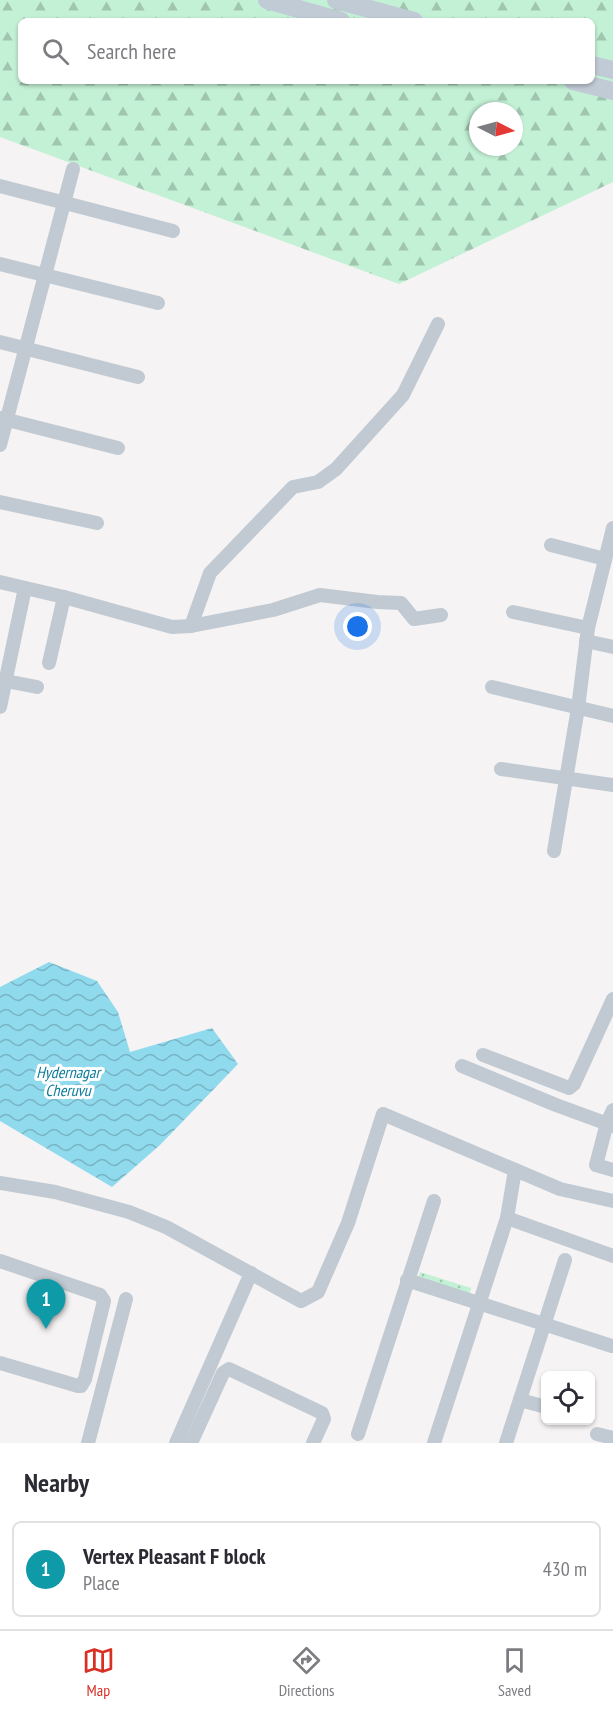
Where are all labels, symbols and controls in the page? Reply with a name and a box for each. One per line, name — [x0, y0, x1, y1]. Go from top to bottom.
search box — [18, 18, 595, 84]
icon: search — [39, 35, 72, 68]
text: Search here — [87, 37, 176, 65]
north arrow — [469, 102, 523, 156]
your location — [343, 612, 372, 641]
water label: Hydernagar Cheruvu — [36, 1062, 102, 1100]
pin: 1 — [26, 1280, 66, 1329]
map controls — [541, 1371, 595, 1425]
button: locate — [541, 1371, 595, 1425]
text: Nearby — [24, 1466, 89, 1499]
text: Vertex Pleasant F block — [83, 1542, 265, 1570]
text: 1 — [41, 1556, 50, 1582]
text: 430 m — [543, 1556, 587, 1582]
text: Place — [83, 1570, 120, 1596]
tab: Map — [82, 1644, 115, 1700]
tab: Directions — [279, 1644, 334, 1700]
tab: Saved — [498, 1644, 531, 1700]

